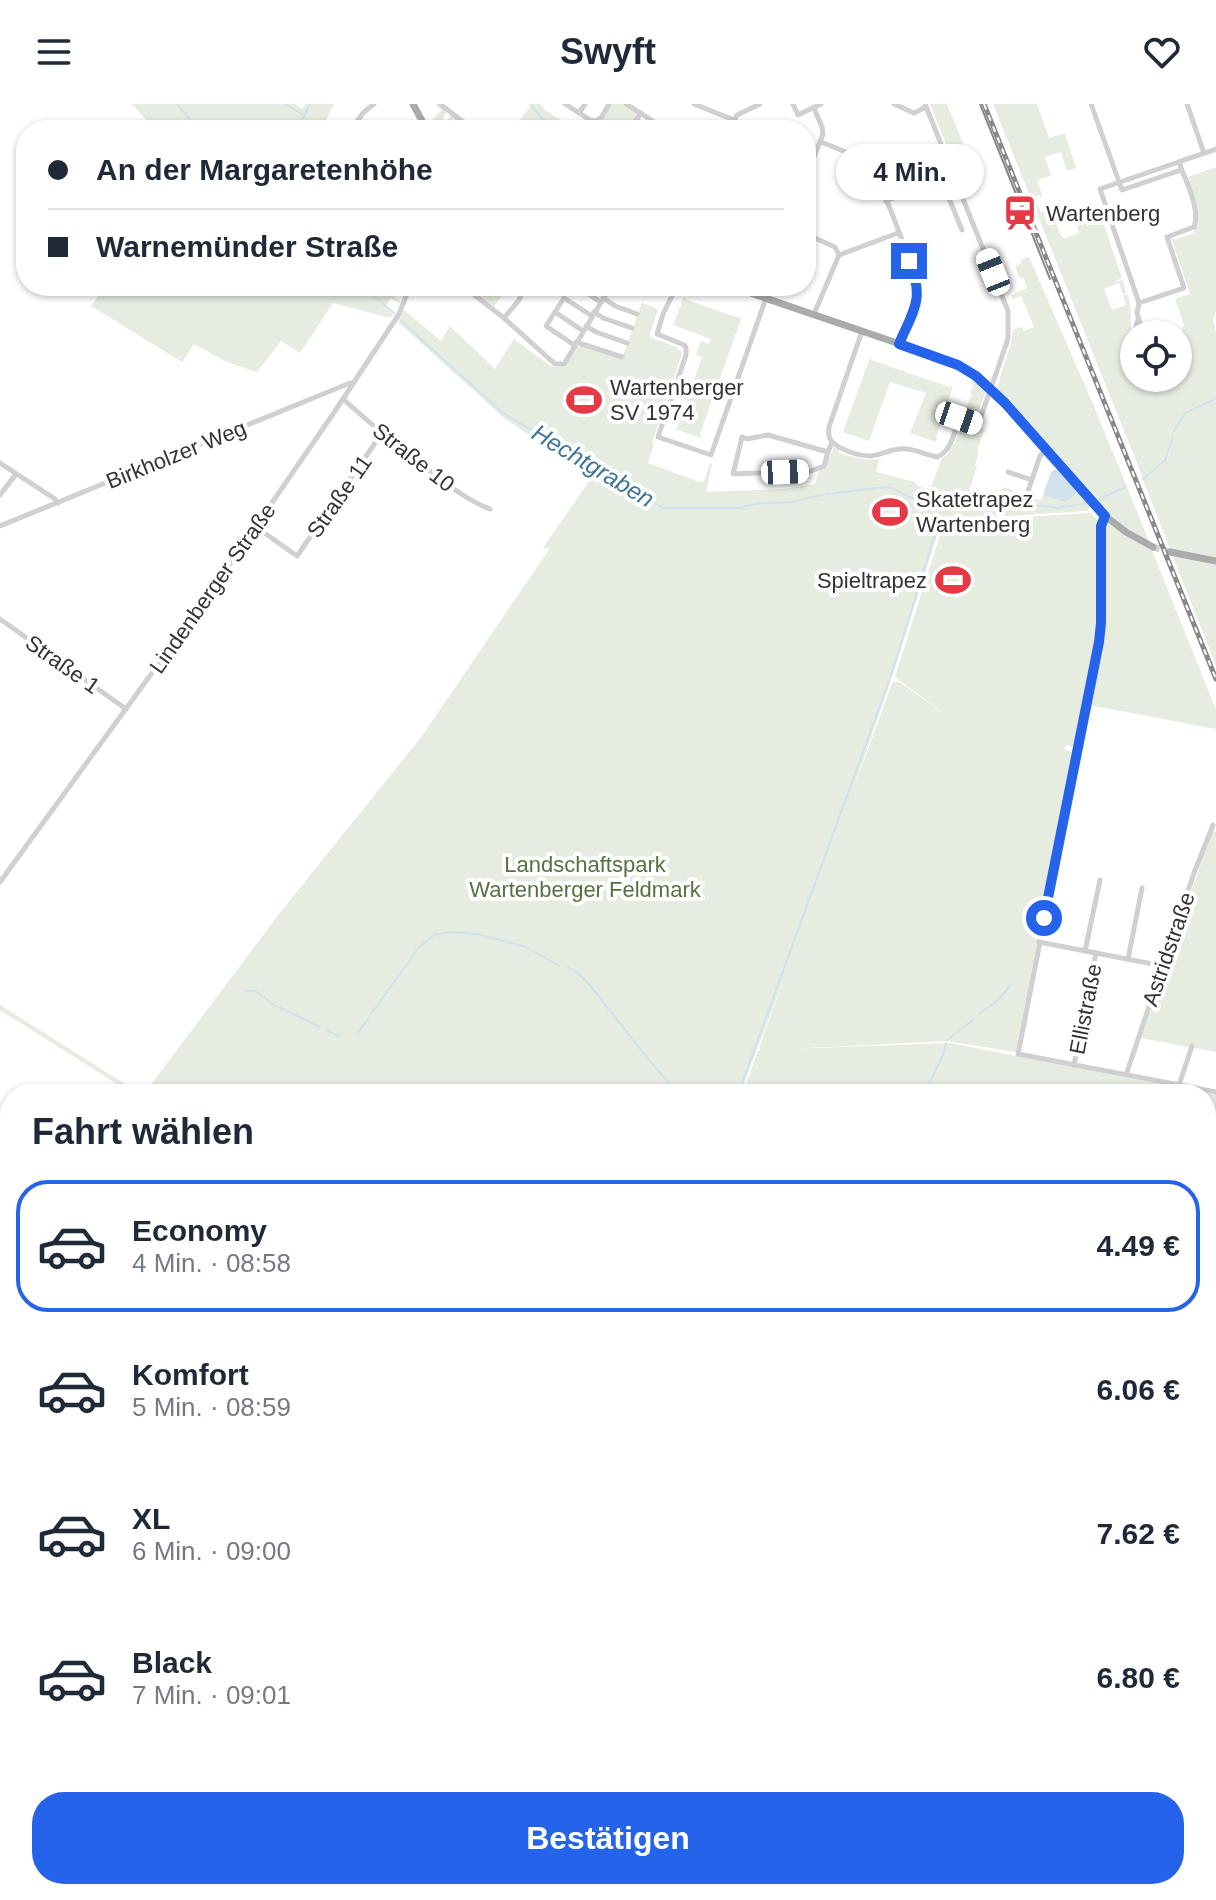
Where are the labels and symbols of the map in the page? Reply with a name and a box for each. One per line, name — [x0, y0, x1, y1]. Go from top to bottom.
callout: 4 Min. — [835, 145, 983, 201]
station icon: Wartenberg — [1001, 194, 1039, 232]
place label: Wartenberg — [1046, 201, 1160, 226]
route end — [891, 243, 927, 279]
car — [973, 245, 1013, 299]
place label: Wartenberger SV 1974 — [610, 375, 744, 425]
sports icon: Wartenberger SV 1974 — [565, 381, 603, 419]
car — [932, 399, 986, 437]
street label: Birkholzer Weg — [103, 415, 250, 494]
street label: Straße 10 — [368, 418, 459, 497]
water label: Hechtgraben — [527, 419, 659, 513]
street label: Straße 11 — [302, 450, 377, 542]
car — [761, 459, 809, 485]
place label: Skatetrapez Wartenberg — [916, 487, 1033, 537]
sports icon: Skatetrapez Wartenberg — [871, 493, 909, 531]
street label: Lindenberger Straße — [144, 498, 281, 678]
sports icon: Spieltrapez — [934, 561, 972, 599]
place label: Spieltrapez — [817, 568, 927, 593]
street label: Straße 1 — [21, 630, 104, 699]
park label: Landschaftspark Wartenberger Feldmark — [469, 852, 702, 902]
street label: Astridstraße — [1137, 889, 1200, 1009]
route start — [1026, 900, 1062, 936]
street label: Ellistraße — [1064, 962, 1107, 1056]

